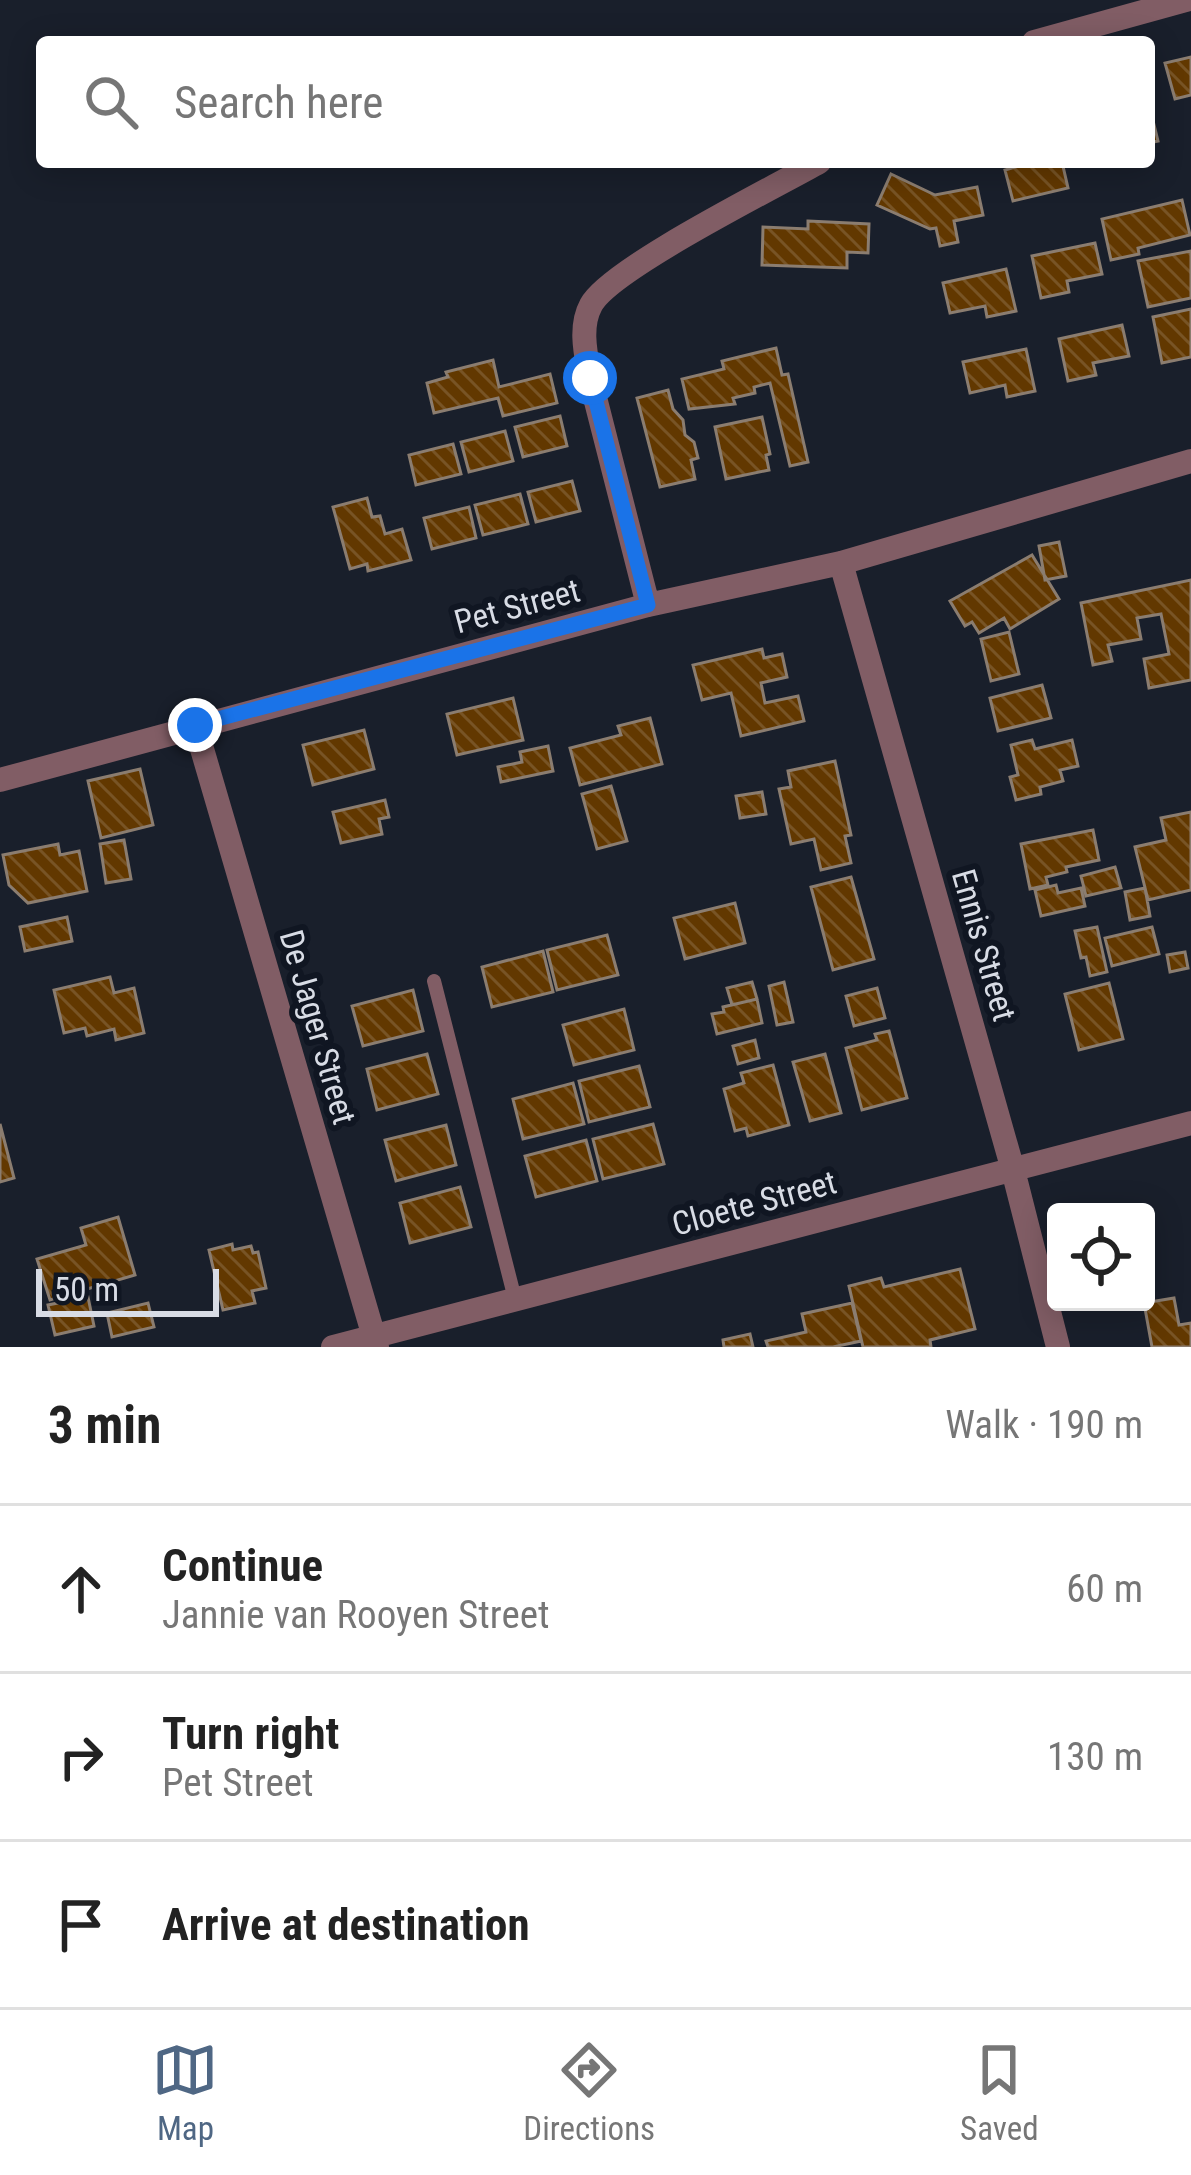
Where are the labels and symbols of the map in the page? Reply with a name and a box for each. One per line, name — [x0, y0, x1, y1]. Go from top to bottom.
route start — [563, 351, 617, 405]
street label: Pet Street — [450, 571, 584, 641]
route end — [168, 698, 222, 752]
street label: Ennis Street — [944, 865, 1024, 1025]
street label: De Jager Street — [272, 925, 364, 1129]
street label: Cloete Street — [668, 1162, 840, 1244]
scale bar — [36, 1263, 219, 1316]

